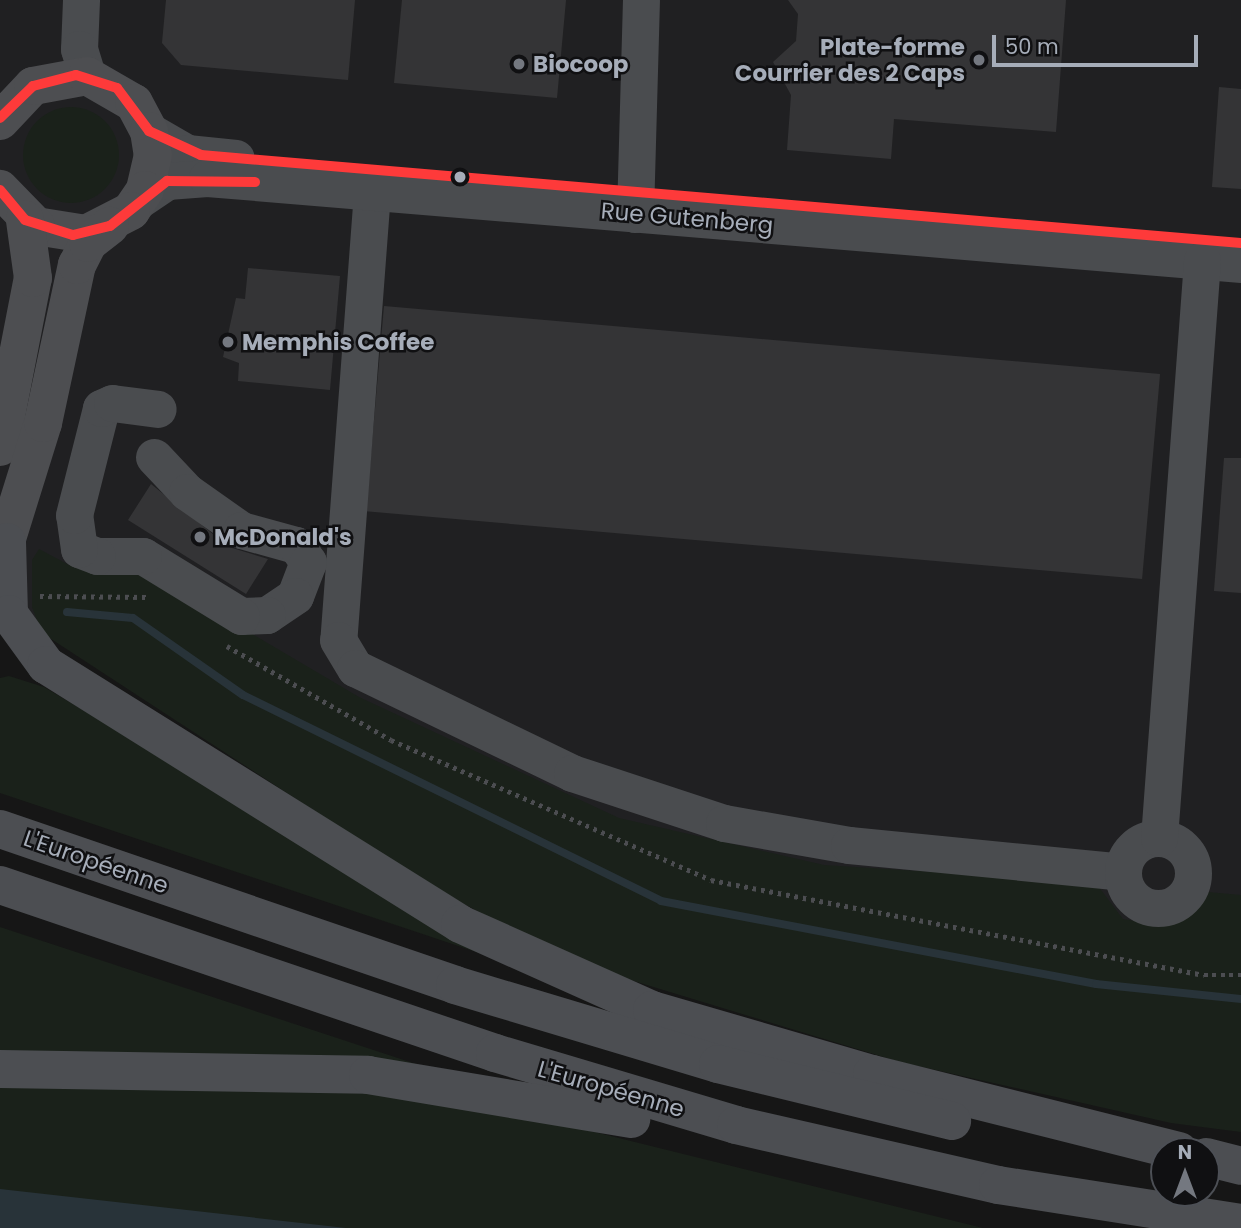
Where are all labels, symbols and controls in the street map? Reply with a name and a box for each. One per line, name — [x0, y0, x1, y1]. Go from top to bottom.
scale bar — [996, 21, 1202, 65]
text: 50 m — [1005, 32, 1059, 61]
place label: Plate-forme Courrier des 2 Caps — [735, 33, 965, 87]
place label: Biocoop — [533, 50, 628, 78]
marker: Plate-forme Courrier des 2 Caps — [971, 52, 987, 68]
marker: Biocoop — [511, 56, 527, 72]
unlabelled marker — [453, 170, 467, 184]
street label: Rue Gutenberg — [600, 197, 774, 239]
place label: Memphis Coffee — [242, 328, 434, 356]
marker: Memphis Coffee — [220, 334, 236, 350]
place label: McDonald's — [214, 523, 352, 551]
marker: McDonald's — [192, 529, 208, 545]
street label: L'Européenne — [20, 824, 172, 900]
street label: L'Européenne — [535, 1055, 687, 1123]
north arrow — [1150, 1137, 1220, 1207]
text: N — [1178, 1139, 1192, 1166]

